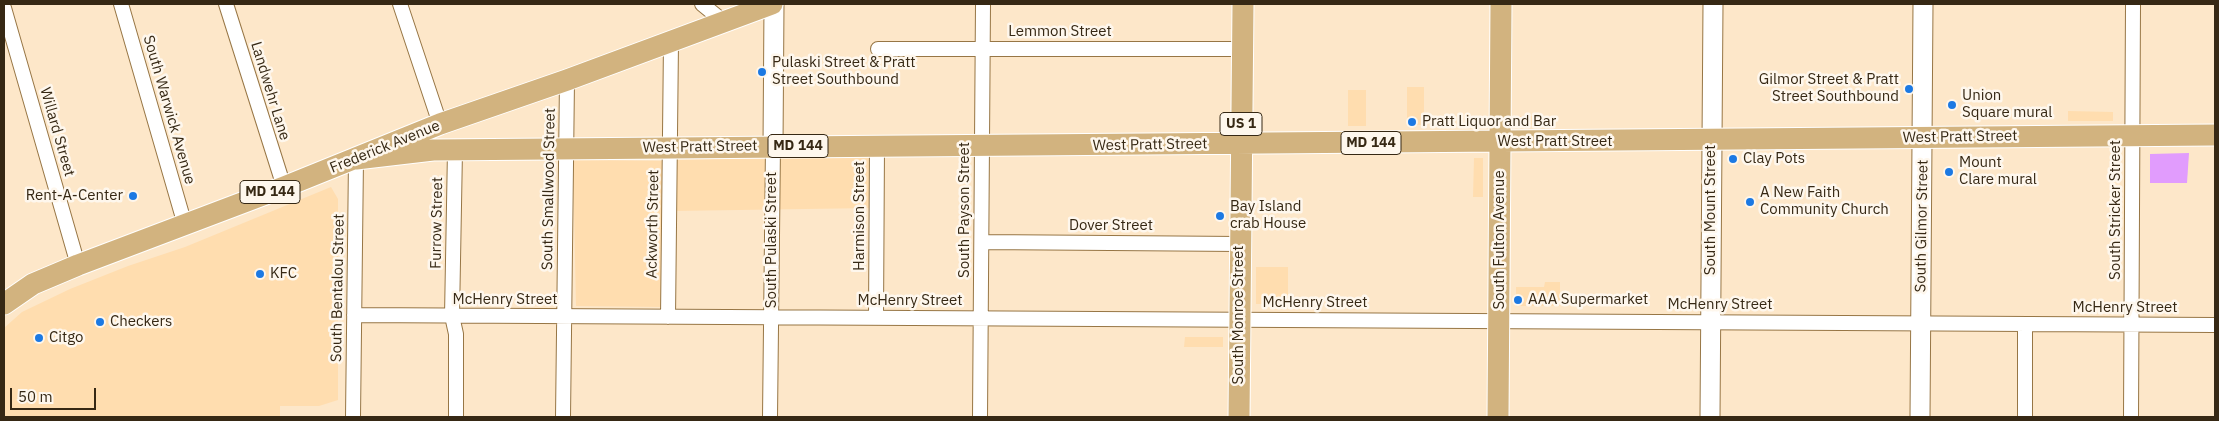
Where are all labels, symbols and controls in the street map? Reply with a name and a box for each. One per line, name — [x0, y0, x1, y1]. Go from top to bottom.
street label: Lemmon Street — [1008, 23, 1112, 41]
street label: South Warwick Avenue — [139, 33, 199, 187]
street label: Landwehr Lane — [246, 39, 294, 143]
place label: Pulaski Street & Pratt Street Southbound — [772, 54, 916, 89]
marker: Pulaski Street & Pratt Street Southbound — [756, 66, 768, 78]
place label: Gilmor Street & Pratt Street Southbound — [1759, 71, 1899, 106]
marker: Gilmor Street & Pratt Street Southbound — [1903, 83, 1915, 95]
street label: Willard Street — [36, 85, 78, 179]
place label: Union Square mural — [1962, 87, 2052, 122]
marker: Union Square mural — [1946, 99, 1958, 111]
street label: South Smallwood Street — [539, 108, 559, 270]
road number: US 1 — [1220, 112, 1262, 136]
place label: Pratt Liquor and Bar — [1422, 113, 1556, 131]
marker: Pratt Liquor and Bar — [1406, 116, 1418, 128]
street label: Frederick Avenue — [327, 117, 443, 177]
street label: West Pratt Street — [1902, 127, 2018, 147]
road number: MD 144 — [1341, 132, 1401, 154]
street label: West Pratt Street — [1498, 133, 1612, 151]
road number: MD 144 — [768, 134, 828, 158]
street label: West Pratt Street — [1092, 135, 1208, 155]
street label: West Pratt Street — [642, 137, 758, 157]
street label: South Stricker Street — [2107, 140, 2125, 280]
street label: South Payson Street — [956, 142, 974, 278]
street label: South Mount Street — [1702, 145, 1720, 275]
place label: Clay Pots — [1743, 150, 1805, 168]
marker: Clay Pots — [1727, 153, 1739, 165]
place label: Mount Clare mural — [1959, 154, 2037, 189]
street label: South Gilmor Street — [1912, 159, 1932, 293]
street label: Harmison Street — [851, 161, 869, 271]
marker: Mount Clare mural — [1943, 166, 1955, 178]
street label: Ackworth Street — [643, 169, 663, 279]
street label: South Fulton Avenue — [1491, 170, 1509, 310]
street label: South Pulaski Street — [763, 172, 781, 308]
street label: Furrow Street — [427, 177, 447, 269]
road number: MD 144 — [240, 180, 300, 203]
place label: A New Faith Community Church — [1760, 184, 1889, 219]
place label: Rent-A-Center — [26, 187, 123, 205]
marker: Rent-A-Center — [127, 190, 139, 202]
marker: A New Faith Community Church — [1744, 196, 1756, 208]
place label: Bay Island crab House — [1230, 198, 1306, 233]
marker: Bay Island crab House — [1214, 210, 1226, 222]
street label: South Bentalou Street — [328, 214, 348, 362]
street label: Dover Street — [1069, 217, 1153, 235]
street label: South Monroe Street — [1230, 246, 1248, 384]
place label: KFC — [270, 265, 297, 283]
marker: KFC — [254, 268, 266, 280]
street label: McHenry Street — [453, 291, 557, 309]
place label: AAA Supermarket — [1528, 291, 1648, 309]
street label: McHenry Street — [858, 292, 962, 310]
street label: McHenry Street — [1263, 294, 1367, 312]
marker: AAA Supermarket — [1512, 294, 1524, 306]
street label: McHenry Street — [1668, 296, 1772, 314]
street label: McHenry Street — [2073, 299, 2177, 317]
place label: Checkers — [110, 313, 172, 331]
marker: Checkers — [94, 316, 106, 328]
place label: Citgo — [49, 329, 83, 347]
marker: Citgo — [33, 332, 45, 344]
scale bar — [12, 378, 99, 410]
text: 50 m — [18, 387, 53, 406]

